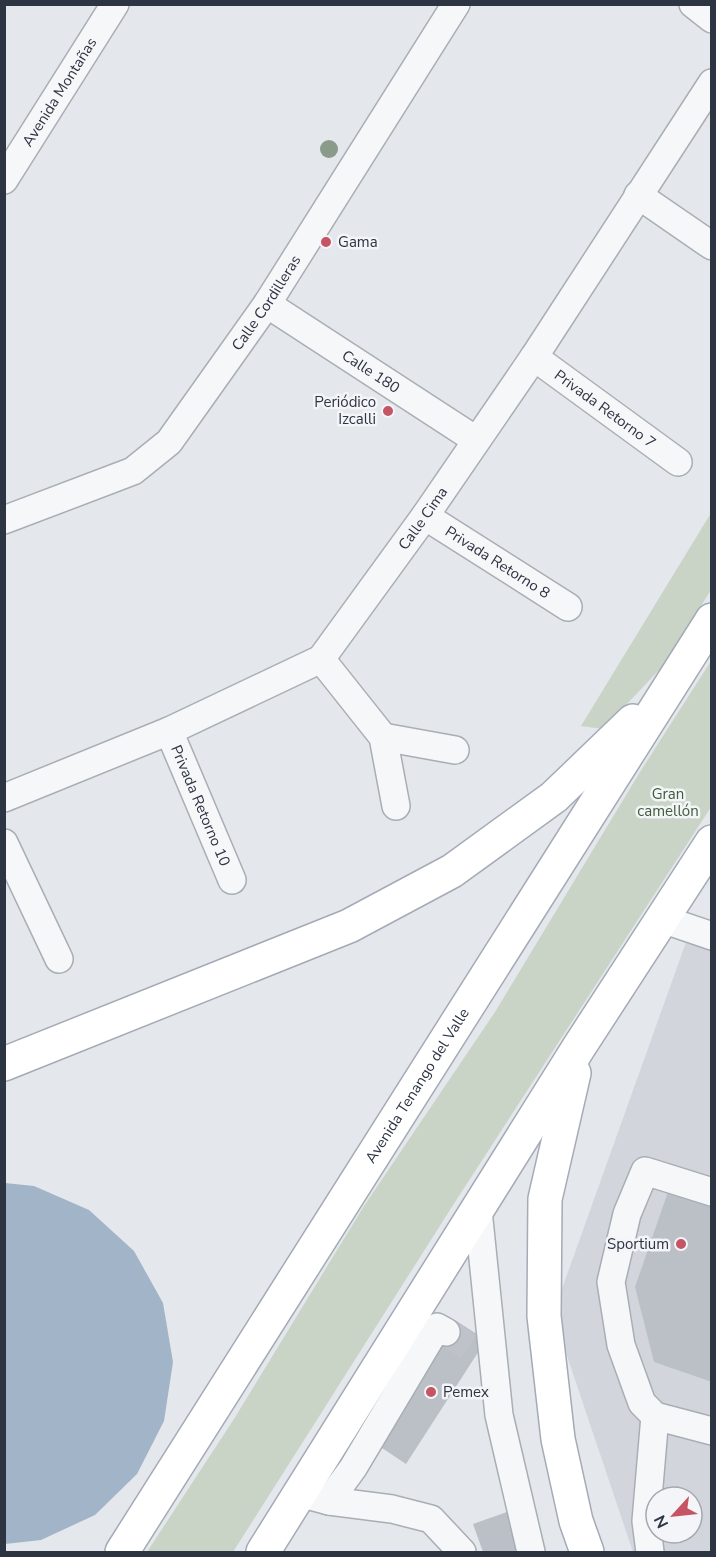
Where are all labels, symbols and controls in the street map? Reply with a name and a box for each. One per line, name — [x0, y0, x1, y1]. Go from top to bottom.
street label: Avenida Montañas — [18, 34, 101, 150]
place label: Gama — [338, 232, 378, 252]
marker: Gama — [319, 235, 333, 249]
street label: Calle Cordilleras — [227, 251, 305, 355]
street label: Calle 180 — [338, 345, 404, 398]
street label: Privada Retorno 7 — [550, 365, 660, 453]
place label: Periódico Izcalli — [314, 392, 376, 429]
marker: Periódico Izcalli — [381, 404, 395, 418]
street label: Calle Cima — [394, 483, 452, 554]
street label: Privada Retorno 8 — [441, 521, 554, 603]
street label: Privada Retorno 10 — [166, 742, 235, 869]
park label: Gran camellón — [637, 784, 699, 821]
street label: Avenida Tenango del Valle — [361, 1004, 474, 1167]
place label: Sportium — [607, 1234, 669, 1254]
marker: Sportium — [674, 1237, 688, 1251]
place label: Pemex — [443, 1382, 489, 1402]
marker: Pemex — [424, 1385, 438, 1399]
north arrow — [644, 1485, 704, 1545]
text: N — [649, 1511, 674, 1532]

